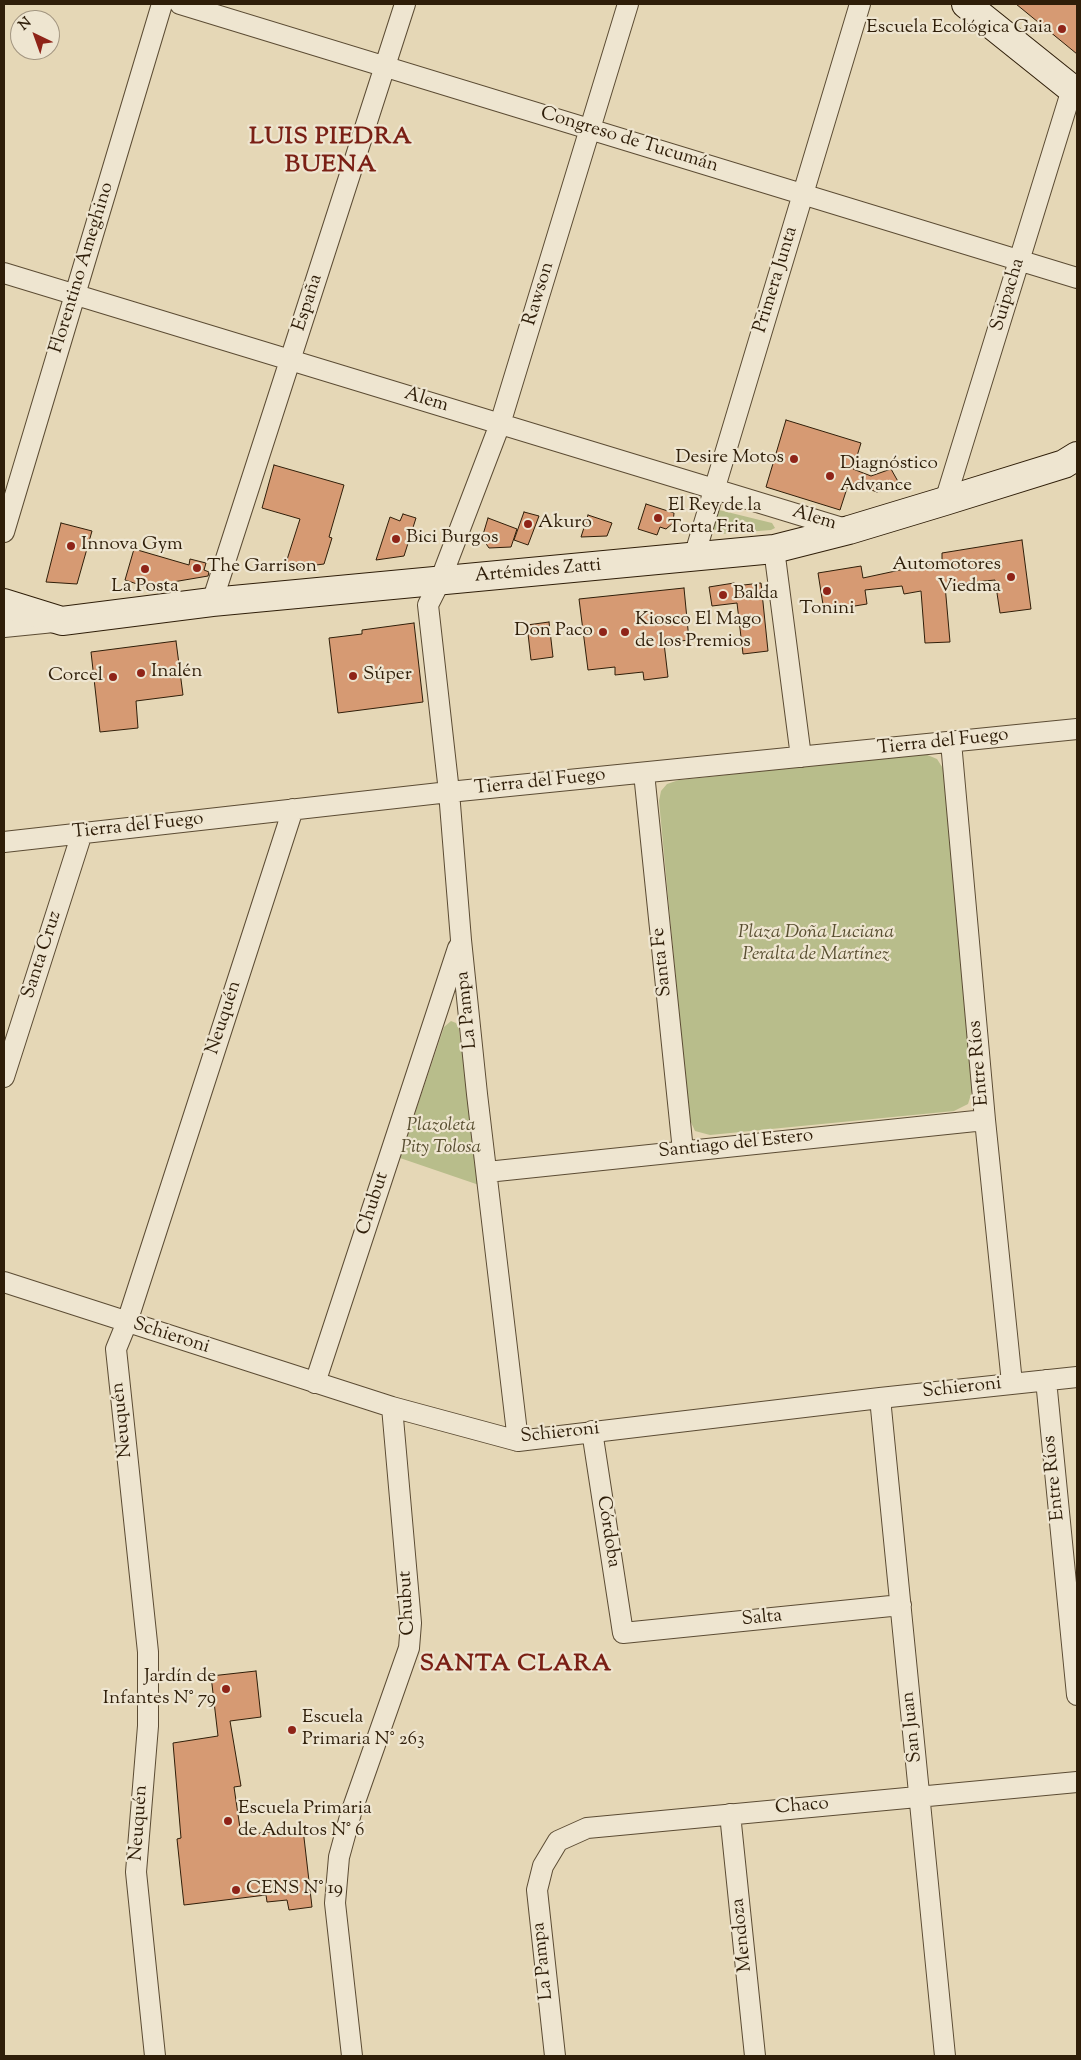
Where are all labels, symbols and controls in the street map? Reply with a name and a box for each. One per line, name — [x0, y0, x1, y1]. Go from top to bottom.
north arrow — [10, 10, 60, 60]
text: N — [15, 13, 36, 36]
place label: Escuela Ecológica Gaia — [866, 18, 1052, 40]
marker: Escuela Ecológica Gaia — [1056, 23, 1068, 35]
street label: Congreso de Tucumán — [537, 103, 721, 179]
district label: LUIS PIEDRA BUENA — [248, 125, 414, 181]
street label: Florentino Ameghino — [46, 180, 120, 356]
street label: Primera Junta — [750, 224, 804, 336]
street label: Suipacha — [987, 256, 1031, 334]
street label: Rawson — [520, 259, 560, 329]
street label: España — [289, 272, 329, 334]
street label: Alem — [401, 384, 451, 418]
place label: Desire Motos — [675, 448, 784, 470]
marker: Desire Motos — [788, 453, 800, 465]
place label: Diagnóstico Advance — [840, 454, 938, 498]
marker: Diagnóstico Advance — [824, 470, 836, 482]
place label: El Rey de la Torta Frita — [668, 496, 761, 540]
street label: Alem — [789, 502, 839, 536]
marker: El Rey de la Torta Frita — [652, 512, 664, 524]
place label: Akuro — [538, 513, 592, 535]
marker: Akuro — [522, 518, 534, 530]
place label: Bici Burgos — [406, 528, 498, 550]
marker: Bici Burgos — [390, 533, 402, 545]
place label: Innova Gym — [81, 535, 183, 557]
marker: Innova Gym — [65, 540, 77, 552]
street label: Artémides Zatti — [474, 555, 602, 589]
place label: Automotores Viedma — [892, 555, 1001, 599]
place label: The Garrison — [207, 557, 317, 579]
marker: The Garrison — [191, 562, 203, 574]
marker: La Posta — [139, 563, 151, 575]
marker: Automotores Viedma — [1005, 571, 1017, 583]
place label: La Posta — [111, 577, 179, 599]
place label: Balda — [733, 584, 778, 606]
marker: Tonini — [821, 585, 833, 597]
marker: Balda — [717, 589, 729, 601]
place label: Tonini — [799, 599, 855, 621]
place label: Kiosco El Mago de los Premios — [635, 610, 761, 654]
place label: Don Paco — [514, 621, 593, 643]
marker: Don Paco — [597, 626, 609, 638]
marker: Kiosco El Mago de los Premios — [619, 626, 631, 638]
place label: Inalén — [151, 662, 202, 684]
place label: Súper — [363, 665, 412, 687]
place label: Corcel — [48, 666, 103, 688]
marker: Inalén — [135, 667, 147, 679]
marker: Súper — [347, 670, 359, 682]
marker: Corcel — [107, 671, 119, 683]
street label: Tierra del Fuego — [876, 725, 1010, 761]
street label: Tierra del Fuego — [473, 765, 607, 801]
street label: Tierra del Fuego — [71, 809, 205, 845]
street label: Santa Cruz — [18, 908, 68, 1002]
park label: Plaza Doña Luciana Peralta de Martínez — [738, 923, 894, 967]
street label: Santa Fe — [648, 926, 678, 998]
street label: La Pampa — [453, 970, 483, 1050]
street label: Neuquén — [202, 978, 248, 1058]
street label: Entre Ríos — [965, 1019, 995, 1107]
park label: Plazoleta Pity Tolosa — [401, 1116, 481, 1160]
street label: Santiago del Estero — [657, 1126, 815, 1164]
street label: Chubut — [353, 1170, 395, 1238]
street label: Schieroni — [130, 1314, 212, 1360]
street label: Schieroni — [921, 1374, 1003, 1404]
street label: Neuquén — [108, 1381, 138, 1459]
street label: Schieroni — [519, 1419, 601, 1449]
street label: Entre Ríos — [1039, 1434, 1071, 1522]
street label: Córdoba — [590, 1495, 624, 1569]
street label: Chubut — [395, 1570, 421, 1636]
street label: Salta — [741, 1606, 783, 1632]
district label: SANTA CLARA — [418, 1652, 614, 1680]
place label: Jardín de Infantes N° 79 — [103, 1667, 216, 1711]
marker: Jardín de Infantes N° 79 — [220, 1683, 232, 1695]
street label: San Juan — [898, 1690, 928, 1764]
place label: Escuela Primaria N° 263 — [302, 1708, 425, 1752]
marker: Escuela Primaria N° 263 — [286, 1724, 298, 1736]
street label: Neuquén — [126, 1784, 154, 1862]
street label: Chaco — [774, 1793, 830, 1821]
place label: Escuela Primaria de Adultos N° 6 — [238, 1799, 372, 1843]
marker: Escuela Primaria de Adultos N° 6 — [222, 1815, 234, 1827]
place label: CENS N° 19 — [246, 1879, 343, 1901]
marker: CENS N° 19 — [230, 1884, 242, 1896]
street label: Mendoza — [728, 1897, 758, 1973]
street label: La Pampa — [529, 1921, 559, 2001]

